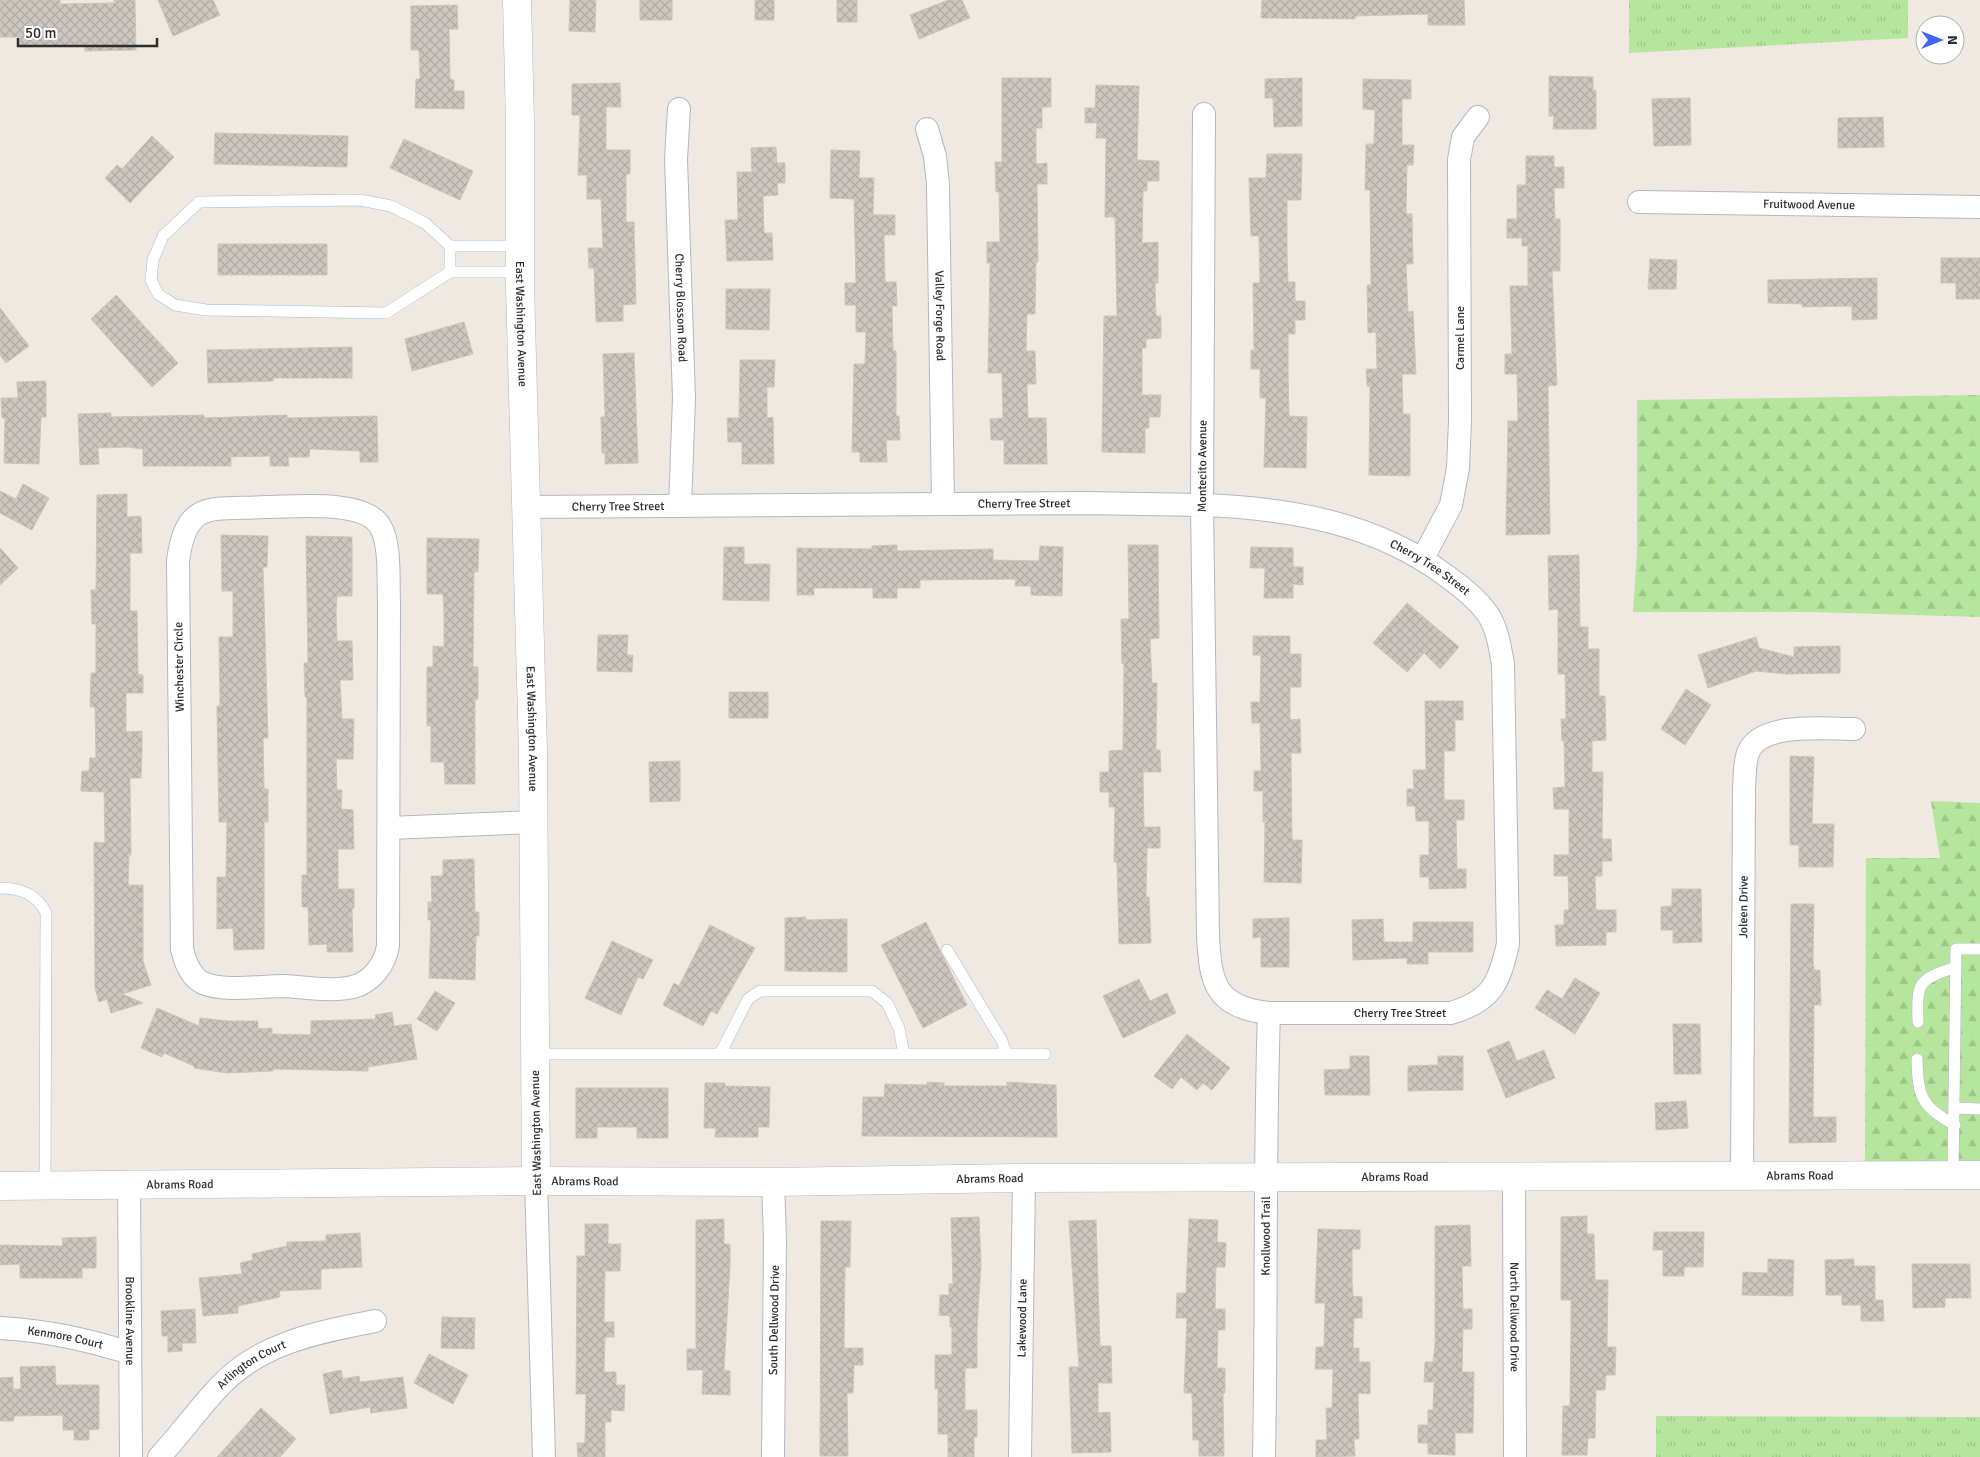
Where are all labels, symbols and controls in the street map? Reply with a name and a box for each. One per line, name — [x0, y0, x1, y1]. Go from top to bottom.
scale bar — [18, 15, 156, 47]
north arrow — [1915, 15, 1965, 65]
text: 50 m — [25, 24, 56, 42]
text: N — [1944, 35, 1961, 45]
street label: Fruitwood Avenue — [1763, 197, 1855, 213]
street label: Cherry Blossom Road — [671, 253, 690, 363]
street label: East Washington Avenue — [512, 261, 530, 387]
street label: Valley Forge Road — [931, 270, 948, 361]
street label: Carmel Lane — [1453, 306, 1468, 370]
street label: Montecito Avenue — [1195, 420, 1210, 512]
street label: Cherry Tree Street — [978, 496, 1070, 512]
street label: Cherry Tree Street — [572, 499, 664, 515]
street label: Cherry Tree Street — [1387, 536, 1473, 599]
street label: Winchester Circle — [171, 622, 188, 712]
street label: East Washington Avenue — [523, 666, 540, 792]
street label: Joleen Drive — [1736, 875, 1752, 939]
street label: Cherry Tree Street — [1354, 1006, 1446, 1021]
street label: East Washington Avenue — [528, 1070, 545, 1196]
street label: Abrams Road — [1766, 1168, 1834, 1184]
street label: Abrams Road — [1361, 1170, 1429, 1185]
street label: Abrams Road — [956, 1171, 1024, 1187]
street label: Abrams Road — [551, 1174, 619, 1189]
street label: Abrams Road — [146, 1177, 214, 1193]
street label: Knollwood Trail — [1259, 1196, 1274, 1276]
street label: North Dellwood Drive — [1506, 1262, 1522, 1372]
street label: South Dellwood Drive — [766, 1265, 783, 1375]
street label: Brookline Avenue — [122, 1276, 137, 1366]
street label: Lakewood Lane — [1014, 1279, 1031, 1357]
street label: Kenmore Court — [26, 1323, 105, 1353]
street label: Arlington Court — [214, 1337, 288, 1393]

